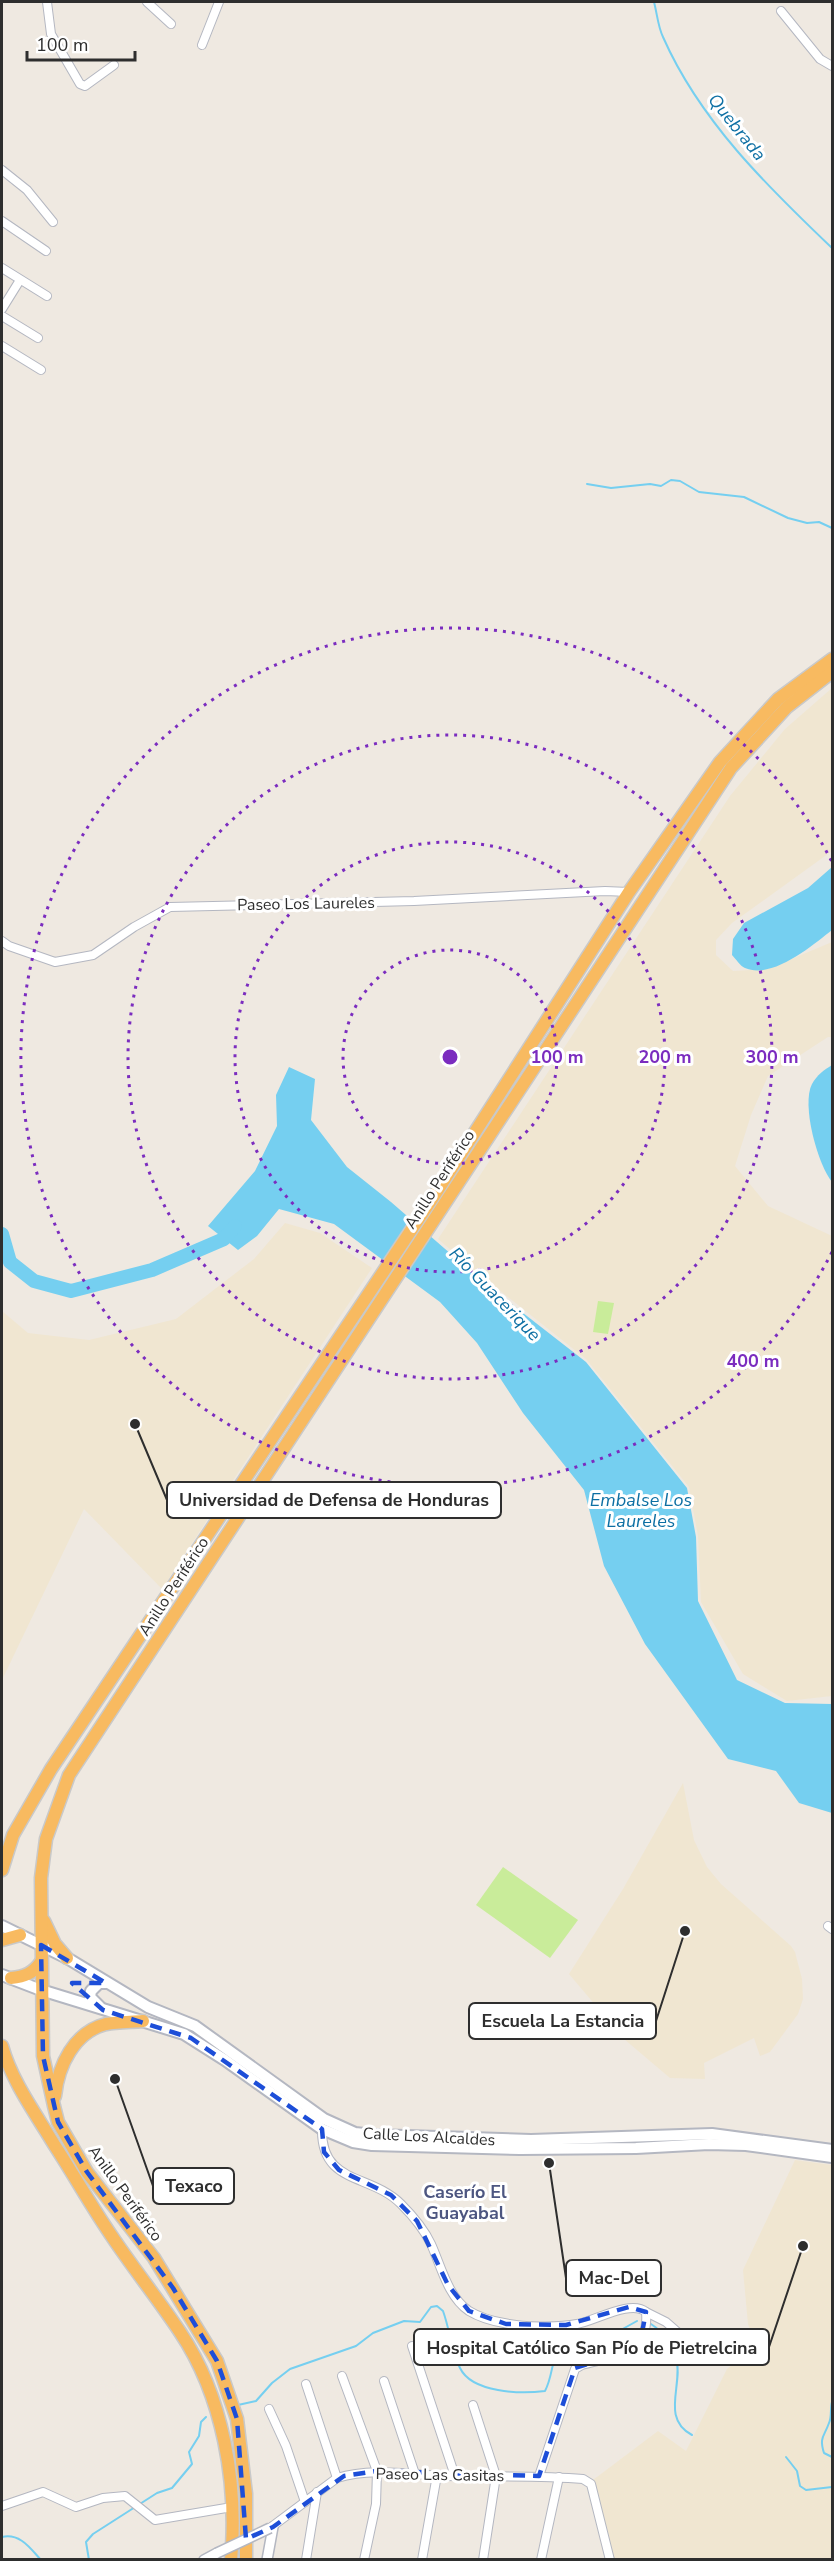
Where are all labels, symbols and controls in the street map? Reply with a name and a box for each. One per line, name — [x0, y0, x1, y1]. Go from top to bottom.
scale bar — [27, 24, 135, 62]
text: 100 m — [36, 33, 88, 57]
water label: Quebrada — [703, 88, 771, 166]
street label: Paseo Los Laureles — [237, 892, 375, 916]
text: 100 m — [530, 1045, 584, 1069]
text: 200 m — [638, 1045, 692, 1069]
text: 300 m — [745, 1045, 799, 1069]
centre of rings — [440, 1047, 460, 1067]
street label: Anillo Periférico — [400, 1126, 480, 1233]
water label: Río Guacerique — [444, 1242, 546, 1347]
text: 400 m — [726, 1349, 780, 1373]
callout: Universidad de Defensa de Honduras — [167, 1482, 501, 1518]
text: Universidad de Defensa de Honduras — [179, 1488, 489, 1512]
water label: Embalse Los Laureles — [590, 1488, 692, 1533]
street label: Anillo Periférico — [134, 1533, 214, 1640]
callout: Escuela La Estancia — [469, 2003, 656, 2039]
text: Escuela La Estancia — [482, 2009, 644, 2033]
street label: Calle Los Alcaldes — [362, 2123, 496, 2151]
street label: Anillo Periférico — [83, 2141, 168, 2246]
callout: Texaco — [153, 2168, 234, 2204]
text: Texaco — [165, 2174, 223, 2198]
district label: Caserío El Guayabal — [423, 2180, 507, 2225]
callout: Mac-Del — [566, 2260, 661, 2296]
text: Mac-Del — [579, 2266, 650, 2290]
callout: Hospital Católico San Pío de Pietrelcina — [414, 2329, 769, 2365]
text: Hospital Católico San Pío de Pietrelcina — [427, 2336, 757, 2360]
street label: Paseo Las Casitas — [376, 2463, 504, 2487]

